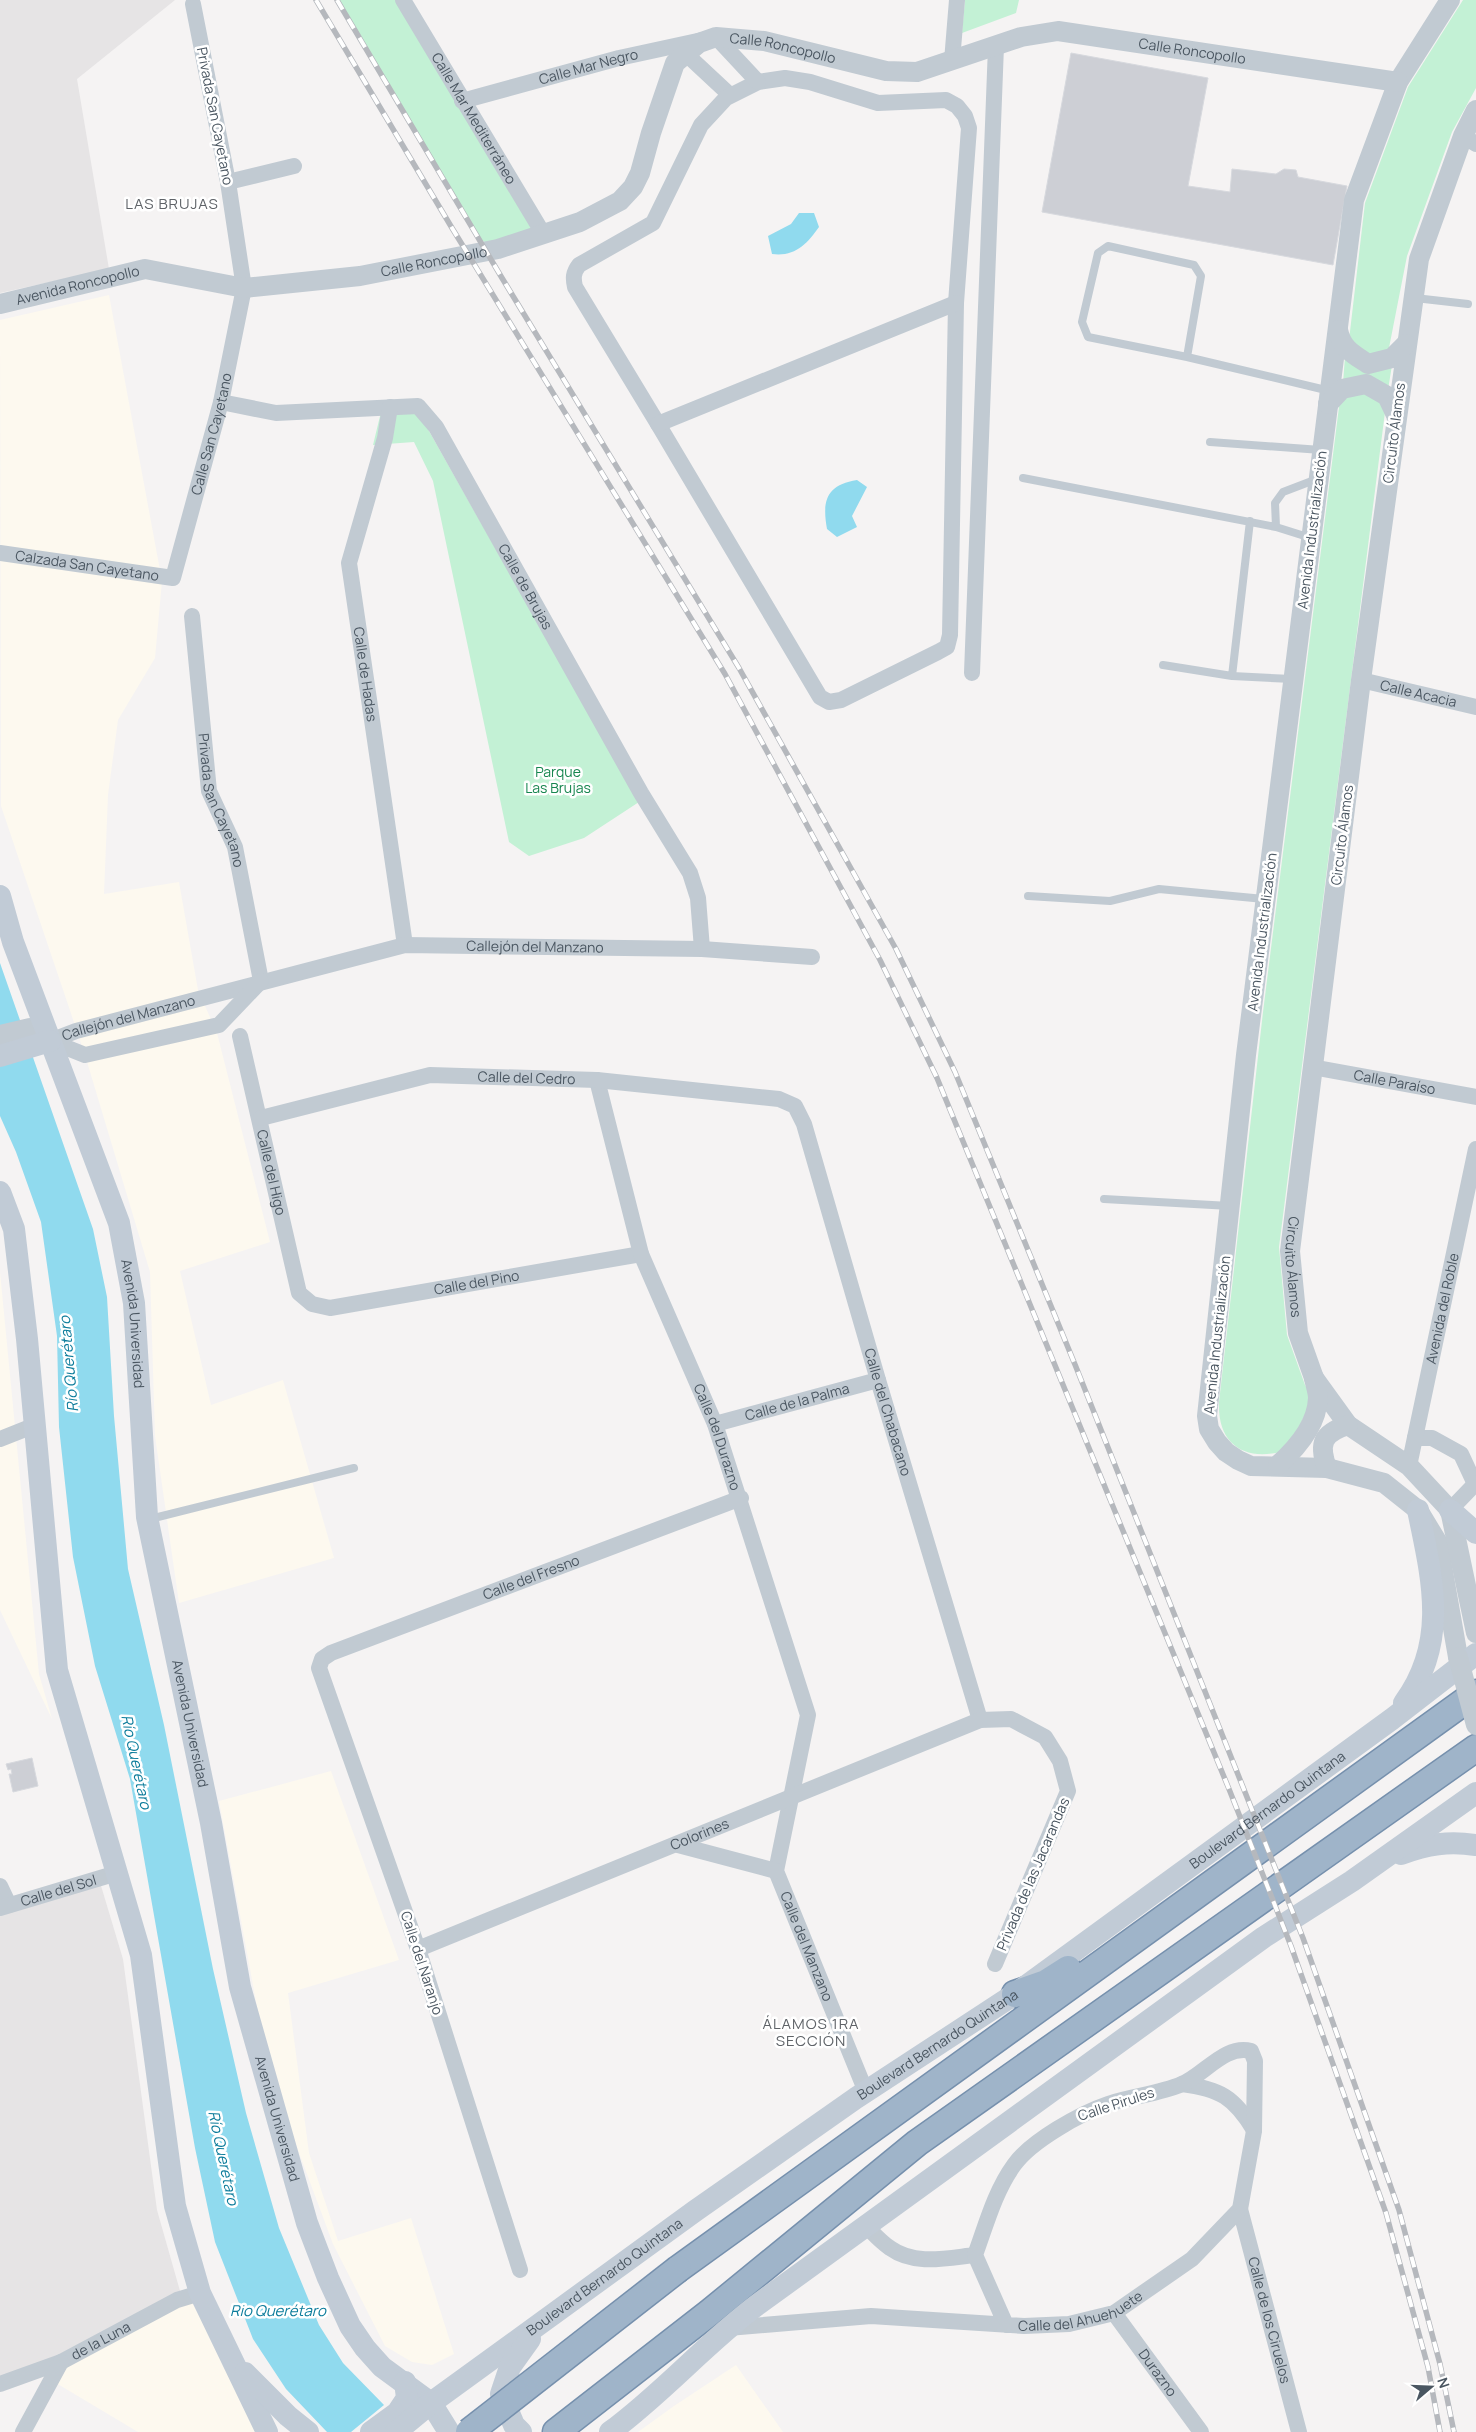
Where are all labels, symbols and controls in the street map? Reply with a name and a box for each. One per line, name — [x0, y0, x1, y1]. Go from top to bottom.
street label: Calle Roncopollo — [729, 28, 838, 67]
street label: Calle Roncopollo — [1137, 33, 1247, 68]
street label: Calle Mar Negro — [536, 44, 640, 89]
street label: Privada San Cayetano — [193, 45, 238, 187]
street label: Calle Mar Mediterráneo — [428, 49, 521, 187]
district label: LAS BRUJAS — [125, 193, 219, 214]
street label: Calle Roncopollo — [379, 241, 489, 281]
street label: Avenida Roncopollo — [14, 261, 141, 309]
street label: Calle San Cayetano — [186, 371, 236, 497]
street label: Circuito Álamos — [1378, 382, 1409, 484]
street label: Avenida Industrialización — [1292, 450, 1331, 610]
street label: Calle de Brujas — [494, 540, 557, 633]
street label: Calzada San Cayetano — [14, 545, 160, 585]
street label: Calle de Hadas — [349, 626, 382, 723]
street label: Calle Acacia — [1378, 675, 1459, 711]
street label: Privada San Cayetano — [194, 732, 249, 869]
park label: Parque Las Brujas — [525, 762, 591, 797]
street label: Circuito Álamos — [1326, 784, 1357, 886]
street label: Avenida Industrialización — [1242, 852, 1281, 1012]
street label: Callejón del Manzano — [466, 936, 604, 957]
street label: Callejón del Manzano — [59, 990, 197, 1045]
street label: Calle Paraíso — [1352, 1065, 1437, 1098]
street label: Calle del Cedro — [477, 1066, 576, 1088]
street label: Calle del Higo — [253, 1128, 291, 1217]
street label: Circuito Álamos — [1281, 1215, 1306, 1318]
street label: Avenida del Roble — [1421, 1251, 1463, 1366]
street label: Avenida Industrialización — [1199, 1255, 1234, 1415]
street label: Avenida Universidad — [117, 1257, 149, 1389]
street label: Calle del Pino — [432, 1265, 521, 1299]
water label: Río Querétaro — [54, 1314, 83, 1413]
street label: Calle del Chabacano — [860, 1346, 916, 1478]
street label: Calle de la Palma — [743, 1378, 851, 1425]
street label: Calle del Durazno — [690, 1381, 746, 1493]
street label: Calle del Fresno — [480, 1550, 582, 1604]
street label: Avenida Universidad — [168, 1658, 213, 1789]
water label: Río Querétaro — [116, 1713, 157, 1812]
street label: Boulevard Bernardo Quintana — [1185, 1746, 1349, 1873]
street label: Privada de las Jacarandas — [992, 1794, 1073, 1953]
street label: Colorines — [667, 1813, 732, 1854]
street label: Calle del Sol — [18, 1870, 98, 1910]
street label: Calle del Manzano — [776, 1888, 838, 2004]
street label: Calle del Naranjo — [397, 1909, 448, 2017]
street label: Boulevard Bernardo Quintana — [853, 1985, 1021, 2104]
district label: ÁLAMOS 1RA SECCIÓN — [762, 2013, 860, 2051]
street label: Avenida Universidad — [251, 2053, 305, 2184]
street label: Calle Pirules — [1075, 2082, 1156, 2125]
water label: Río Querétaro — [203, 2109, 244, 2208]
street label: Boulevard Bernardo Quintana — [522, 2213, 686, 2340]
street label: Calle de los Ciruelos — [1244, 2255, 1296, 2385]
street label: Calle del Ahuehuete — [1018, 2286, 1146, 2335]
water label: Rio Querétaro — [230, 2300, 327, 2321]
street label: de la Luna — [68, 2317, 134, 2364]
street label: Durazno — [1134, 2345, 1182, 2400]
north arrow — [1406, 2362, 1456, 2412]
text: N — [1433, 2375, 1454, 2390]

